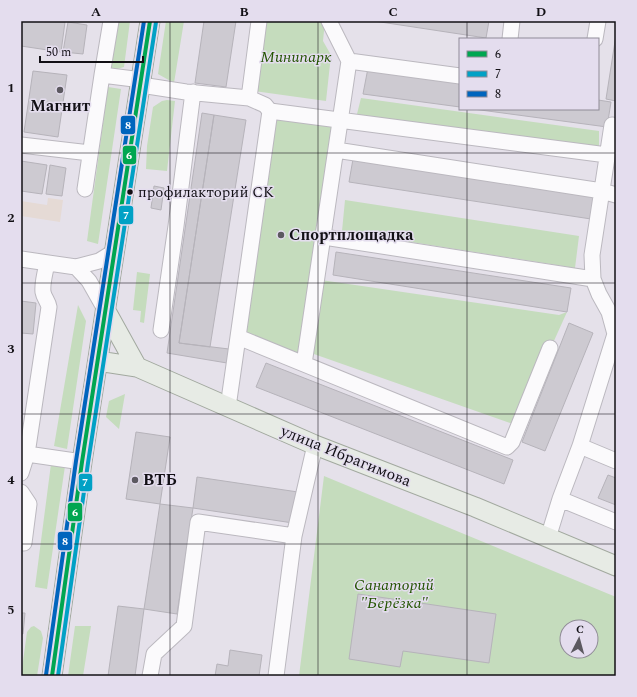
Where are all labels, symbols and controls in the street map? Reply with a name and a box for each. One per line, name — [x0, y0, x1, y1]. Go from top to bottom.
text: A — [91, 2, 101, 22]
text: B — [239, 2, 249, 22]
text: C — [388, 2, 398, 22]
text: D — [536, 2, 546, 22]
scale bar — [40, 38, 143, 64]
legend — [459, 38, 599, 110]
text: 50 m — [46, 43, 71, 62]
park label: Минипарк — [260, 45, 332, 69]
text: 6 — [495, 45, 501, 64]
text: 7 — [495, 65, 501, 84]
text: 1 — [7, 78, 15, 98]
marker: Магнит — [55, 85, 65, 95]
text: 8 — [495, 85, 501, 104]
place label: Магнит — [30, 94, 90, 118]
line badge: 8 — [120, 115, 136, 135]
text: 8 — [125, 117, 131, 134]
line badge: 6 — [122, 145, 137, 165]
text: 6 — [126, 147, 132, 164]
place label: профилакторий СК — [138, 181, 274, 204]
marker: профилакторий СК — [125, 187, 135, 197]
line badge: 7 — [118, 205, 134, 225]
text: 7 — [123, 207, 129, 224]
text: 2 — [7, 208, 15, 228]
place label: Спортплощадка — [289, 223, 414, 247]
marker: Спортплощадка — [276, 230, 286, 240]
text: 3 — [7, 339, 15, 359]
street label: улица Ибрагимова — [276, 418, 415, 493]
place label: ВТБ — [143, 468, 177, 492]
text: 4 — [7, 470, 15, 490]
line badge: 7 — [78, 473, 93, 492]
text: 7 — [82, 474, 88, 491]
marker: ВТБ — [130, 475, 140, 485]
line badge: 6 — [67, 502, 83, 522]
text: 6 — [72, 504, 78, 521]
line badge: 8 — [57, 531, 73, 551]
text: 8 — [62, 533, 68, 550]
park label: Санаторий "Берёзка" — [354, 573, 435, 615]
text: 5 — [7, 600, 15, 620]
north arrow — [559, 619, 599, 659]
text: С — [575, 621, 585, 638]

